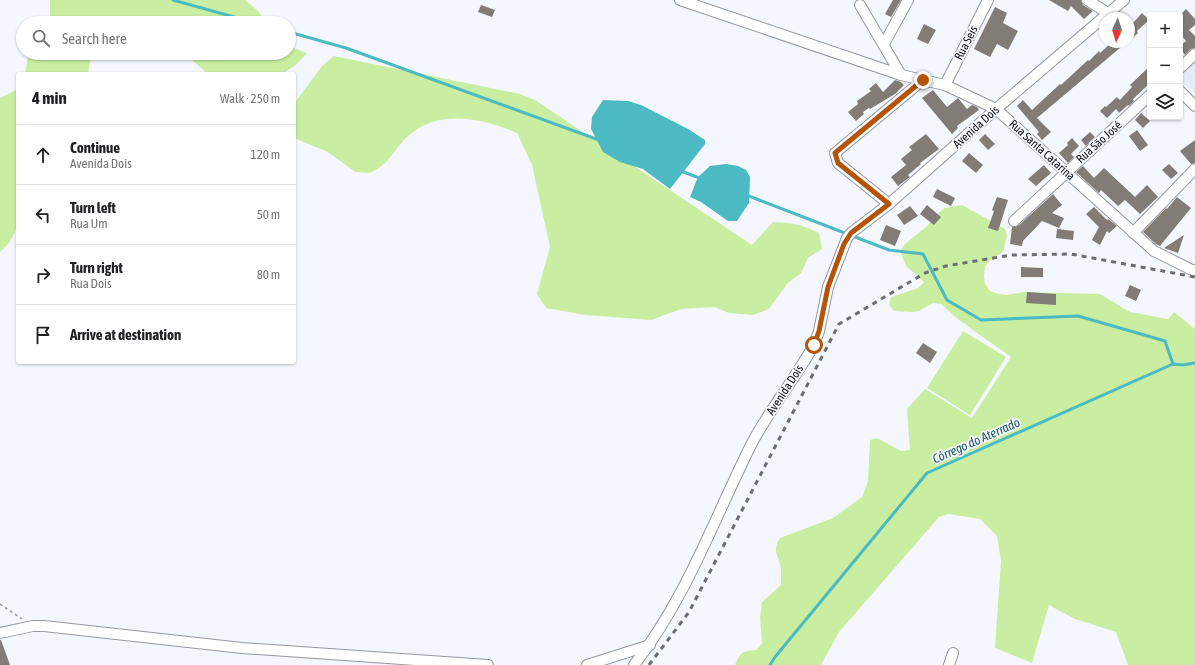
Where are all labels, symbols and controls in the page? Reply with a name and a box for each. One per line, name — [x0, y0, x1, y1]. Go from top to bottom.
north arrow — [1099, 12, 1135, 48]
map controls — [1147, 12, 1183, 120]
button: + — [1147, 12, 1183, 48]
search box — [16, 16, 296, 60]
street label: Rua Seis — [951, 24, 981, 62]
icon: search — [30, 27, 52, 49]
text: Search here — [62, 30, 127, 47]
button: − — [1147, 48, 1183, 84]
route end — [914, 71, 932, 89]
button: layers — [1147, 84, 1183, 120]
text: 4 min — [32, 88, 67, 108]
text: Walk · 250 m — [220, 91, 280, 106]
street label: Avenida Dois — [950, 103, 1002, 151]
street label: Rua Santa Catarina — [1006, 117, 1078, 183]
street label: Rua São José — [1073, 118, 1125, 166]
text: Continue — [70, 139, 120, 156]
icon: ahead — [32, 144, 54, 166]
text: 120 m — [251, 147, 280, 162]
text: Avenida Dois — [70, 156, 132, 171]
text: Turn left — [70, 199, 116, 216]
icon: left — [32, 204, 54, 226]
text: 50 m — [257, 207, 280, 222]
text: Rua Um — [70, 216, 108, 231]
text: Turn right — [70, 259, 123, 276]
icon: right — [32, 264, 54, 286]
text: 80 m — [257, 267, 280, 282]
text: Rua Dois — [70, 276, 112, 291]
icon: arrive — [32, 324, 54, 346]
text: Arrive at destination — [70, 326, 181, 343]
route start — [805, 336, 823, 354]
street label: Avenida Dois — [764, 362, 806, 418]
water label: Córrego do Aterrado — [930, 414, 1022, 466]

